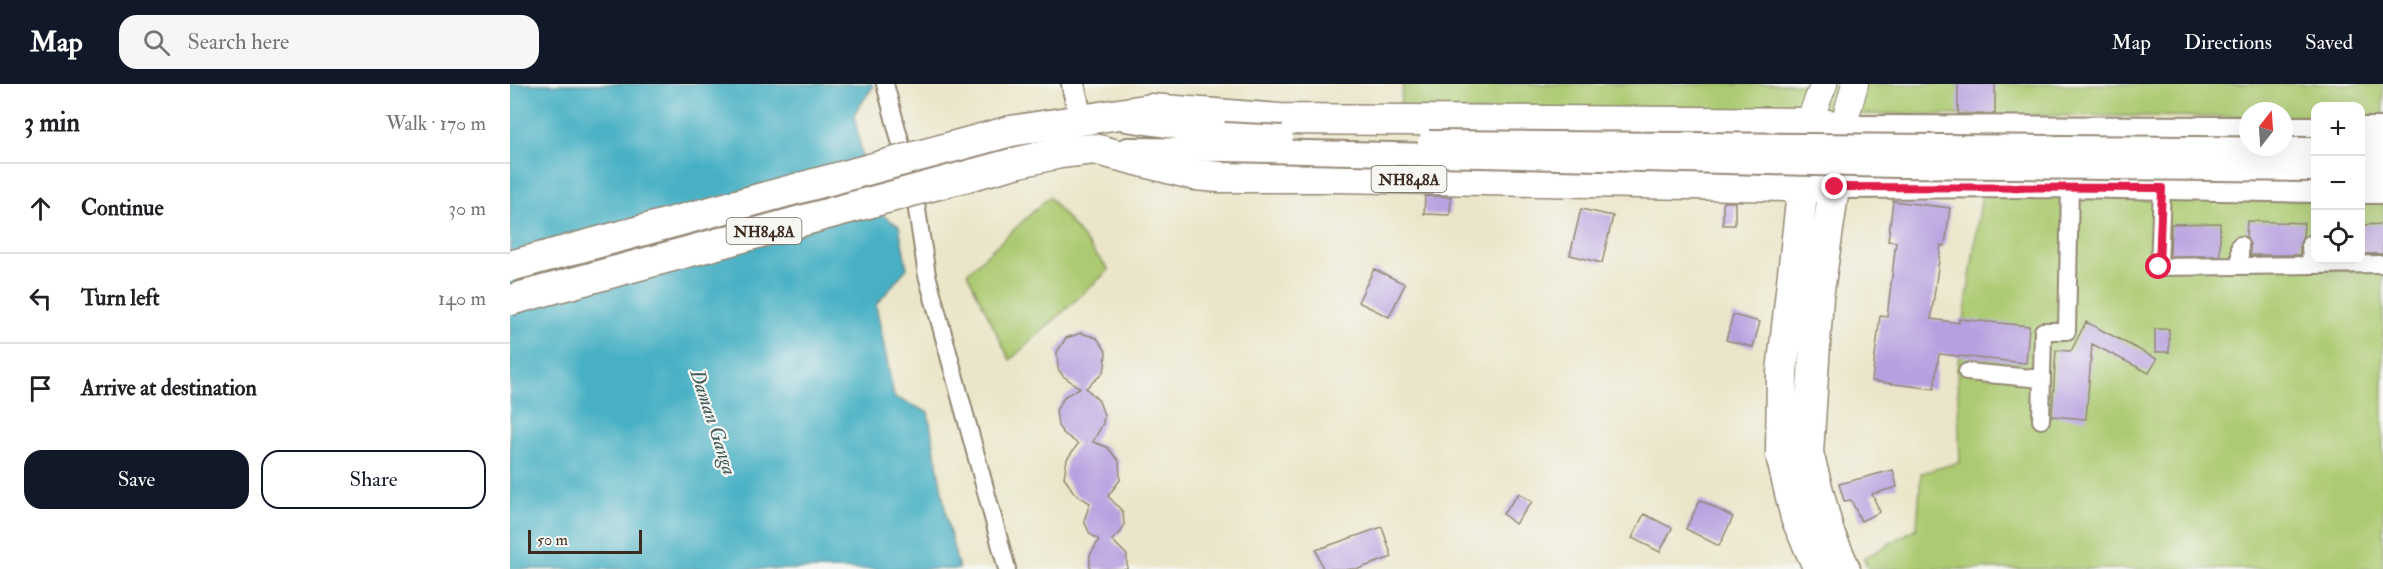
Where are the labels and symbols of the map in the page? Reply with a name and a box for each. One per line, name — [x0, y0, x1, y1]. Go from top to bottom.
north arrow — [2239, 102, 2293, 156]
road number: NH848A — [1372, 166, 1446, 192]
route end — [1821, 173, 1847, 199]
road number: NH848A — [726, 218, 802, 244]
route start — [2145, 253, 2171, 279]
water label: Daman Ganga — [684, 365, 742, 478]
scale bar — [528, 527, 642, 554]

